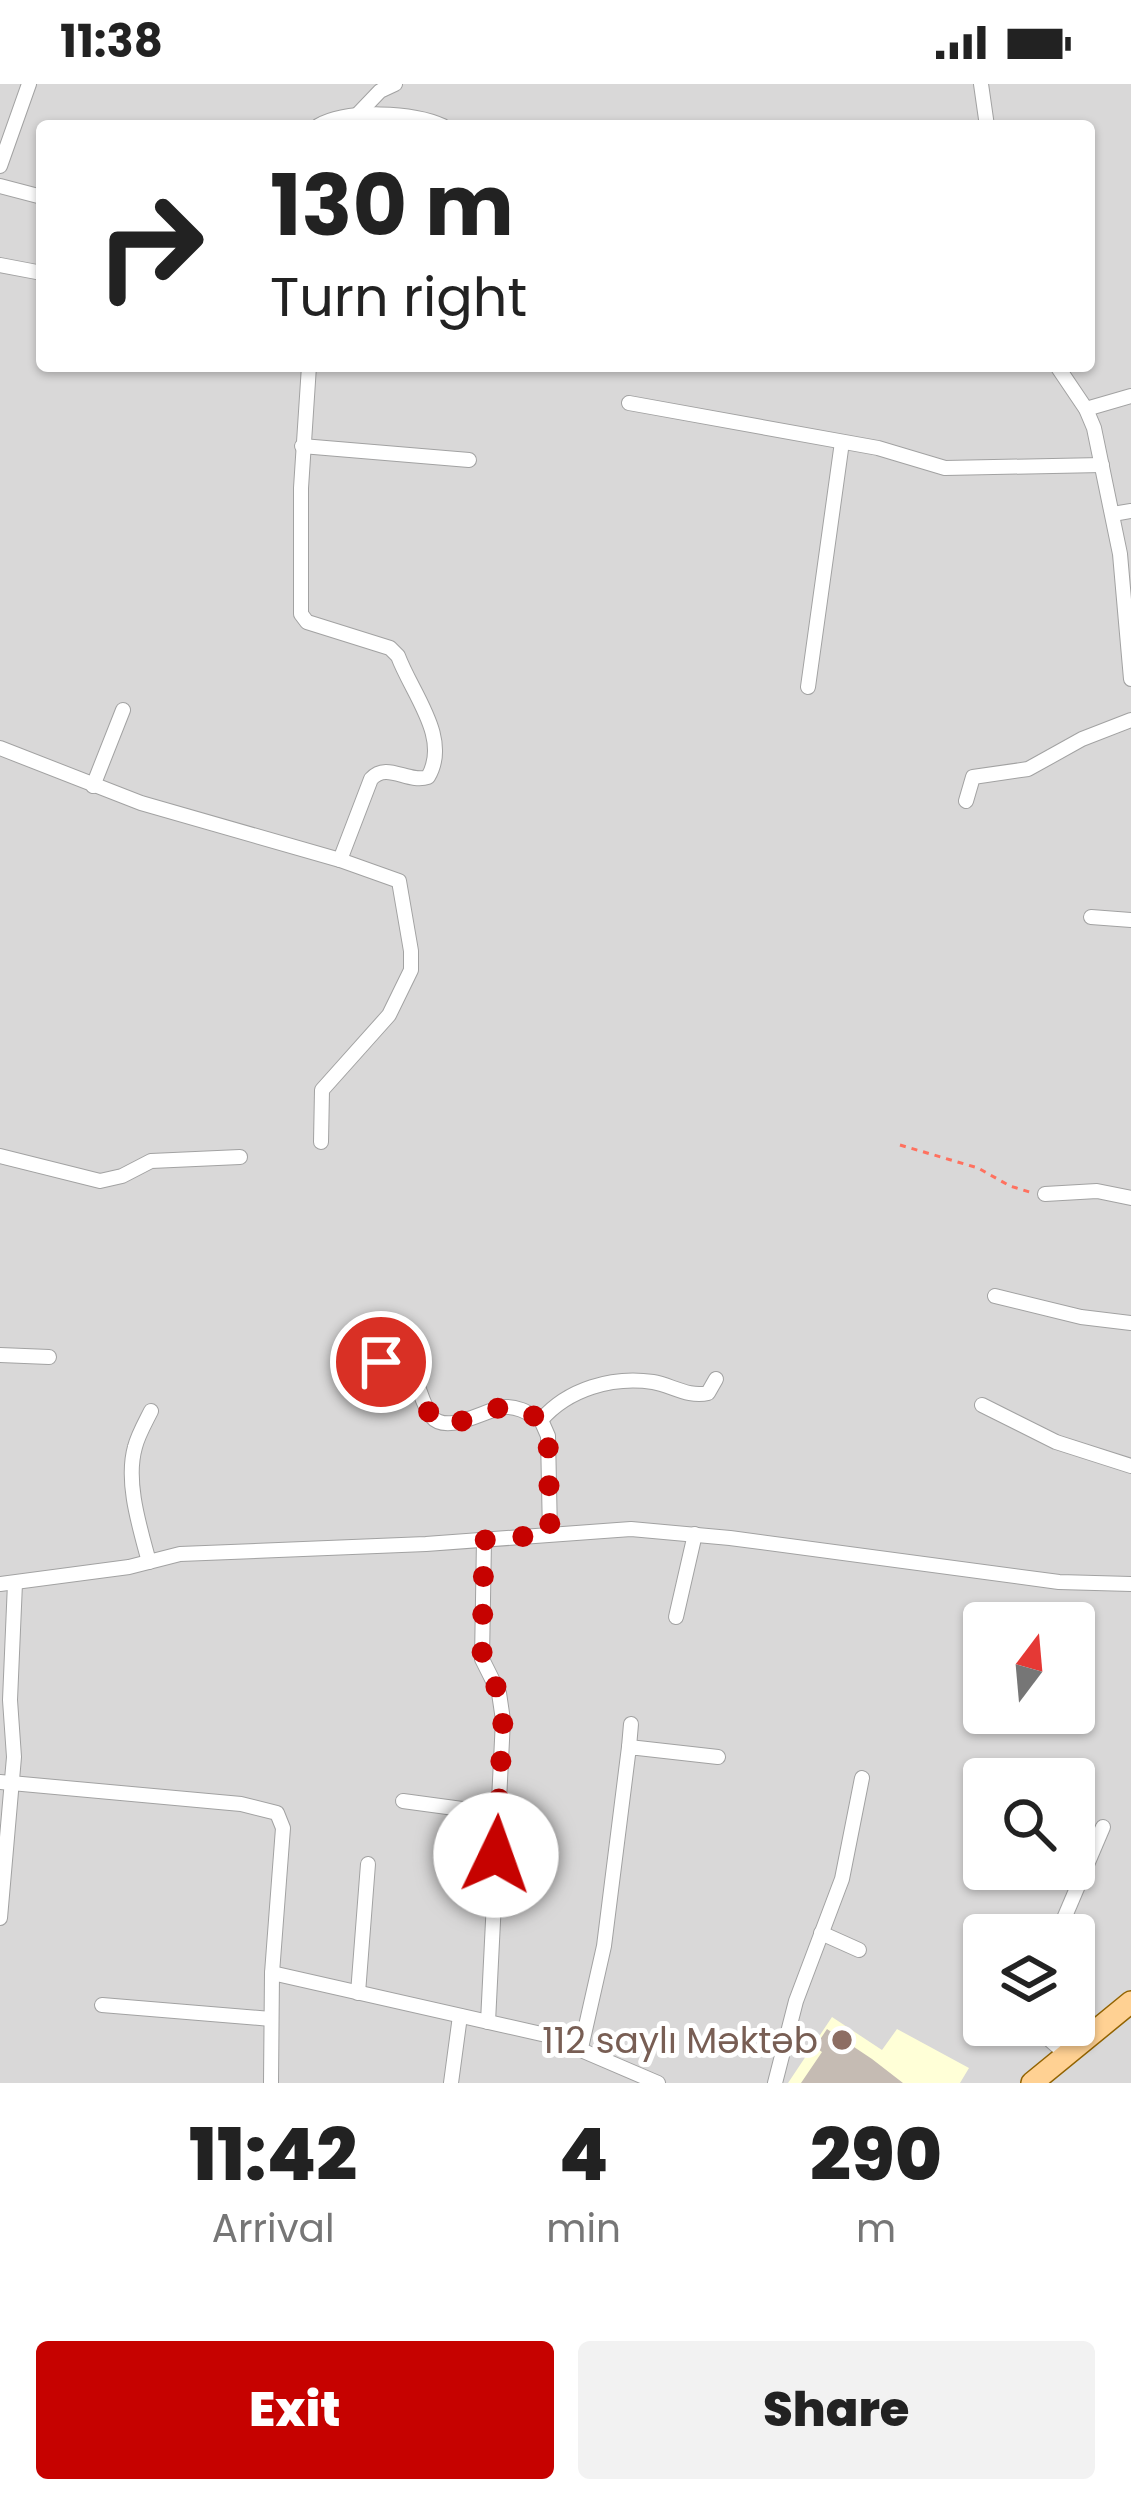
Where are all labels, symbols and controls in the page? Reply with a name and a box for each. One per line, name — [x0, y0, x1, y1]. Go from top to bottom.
text: 11:38 — [60, 10, 163, 73]
text: 130 m — [270, 147, 514, 264]
icon: right — [72, 168, 228, 324]
text: Turn right — [270, 259, 527, 335]
pin — [330, 1311, 432, 1413]
icon: arrive — [348, 1329, 414, 1395]
north arrow — [963, 1602, 1095, 1734]
map controls — [963, 1602, 1095, 2046]
button: search — [963, 1758, 1095, 1890]
position arrow — [433, 1792, 559, 1918]
button: layers — [963, 1914, 1095, 2046]
place label: 112 saylı Məktəb — [542, 2015, 818, 2066]
marker: 112 saylı Məktəb — [829, 2027, 855, 2053]
text: 11:42 — [189, 2104, 357, 2205]
text: 4 — [559, 2104, 609, 2205]
text: 290 — [810, 2104, 942, 2205]
text: Arrival — [212, 2201, 335, 2256]
text: min — [546, 2201, 621, 2256]
text: m — [856, 2201, 896, 2256]
button: Exit — [36, 2341, 554, 2479]
button: Share — [578, 2341, 1095, 2479]

